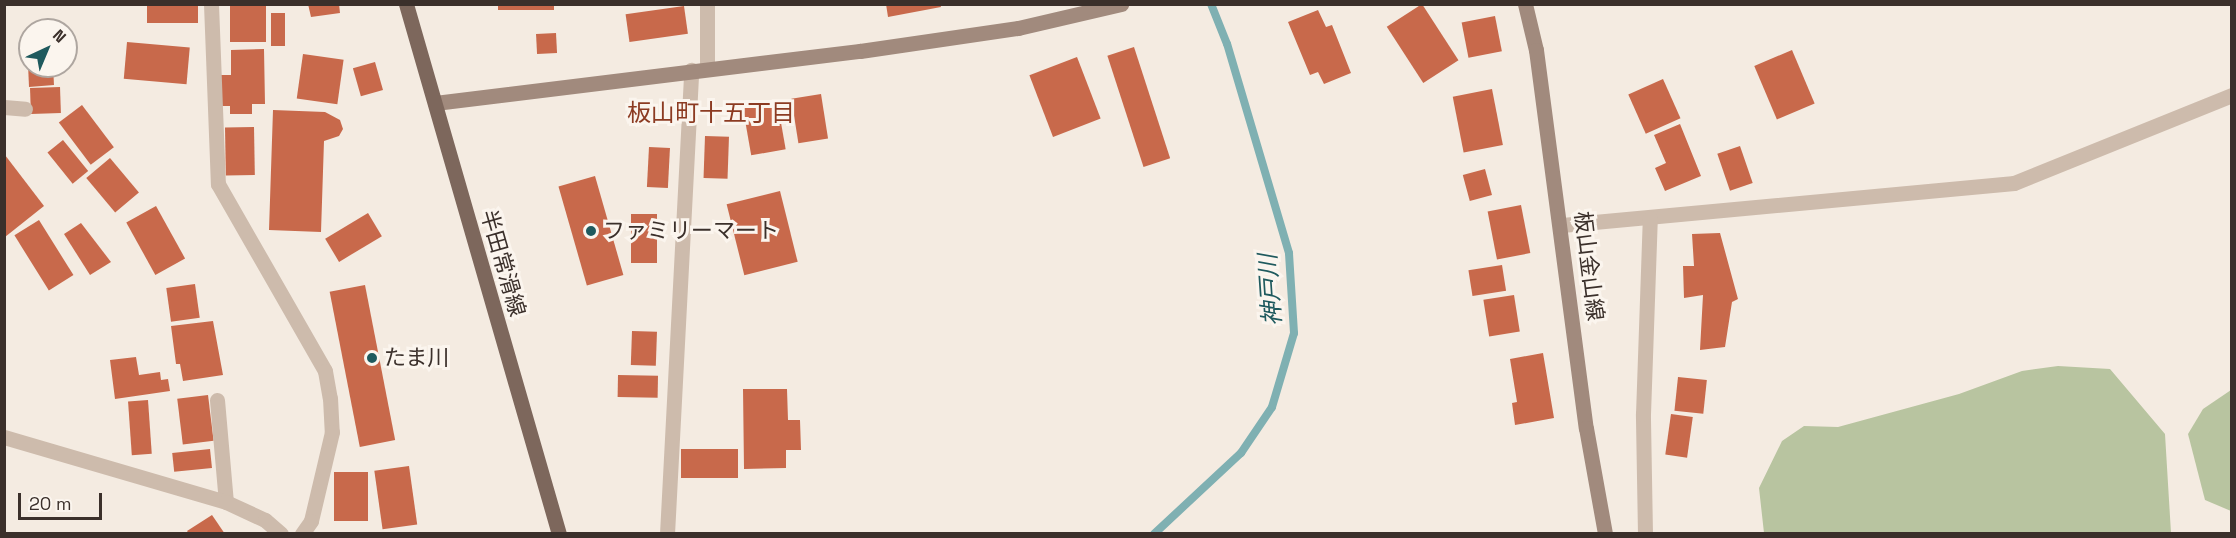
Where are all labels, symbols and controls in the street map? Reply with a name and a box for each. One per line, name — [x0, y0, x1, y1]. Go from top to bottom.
north arrow — [18, 18, 78, 78]
text: N — [48, 25, 71, 47]
district label: 板山町十五丁目 — [627, 99, 795, 127]
street label: 半田常滑線 — [475, 206, 531, 320]
street label: 板山金山線 — [1569, 210, 1609, 322]
place label: ファミリーマート — [603, 218, 779, 244]
marker: ファミリーマート — [584, 224, 598, 238]
water label: 神戸川 — [1253, 253, 1287, 327]
place label: たま川 — [384, 345, 450, 371]
marker: たま川 — [365, 351, 379, 365]
scale bar — [21, 481, 105, 519]
text: 20 m — [29, 492, 72, 515]

